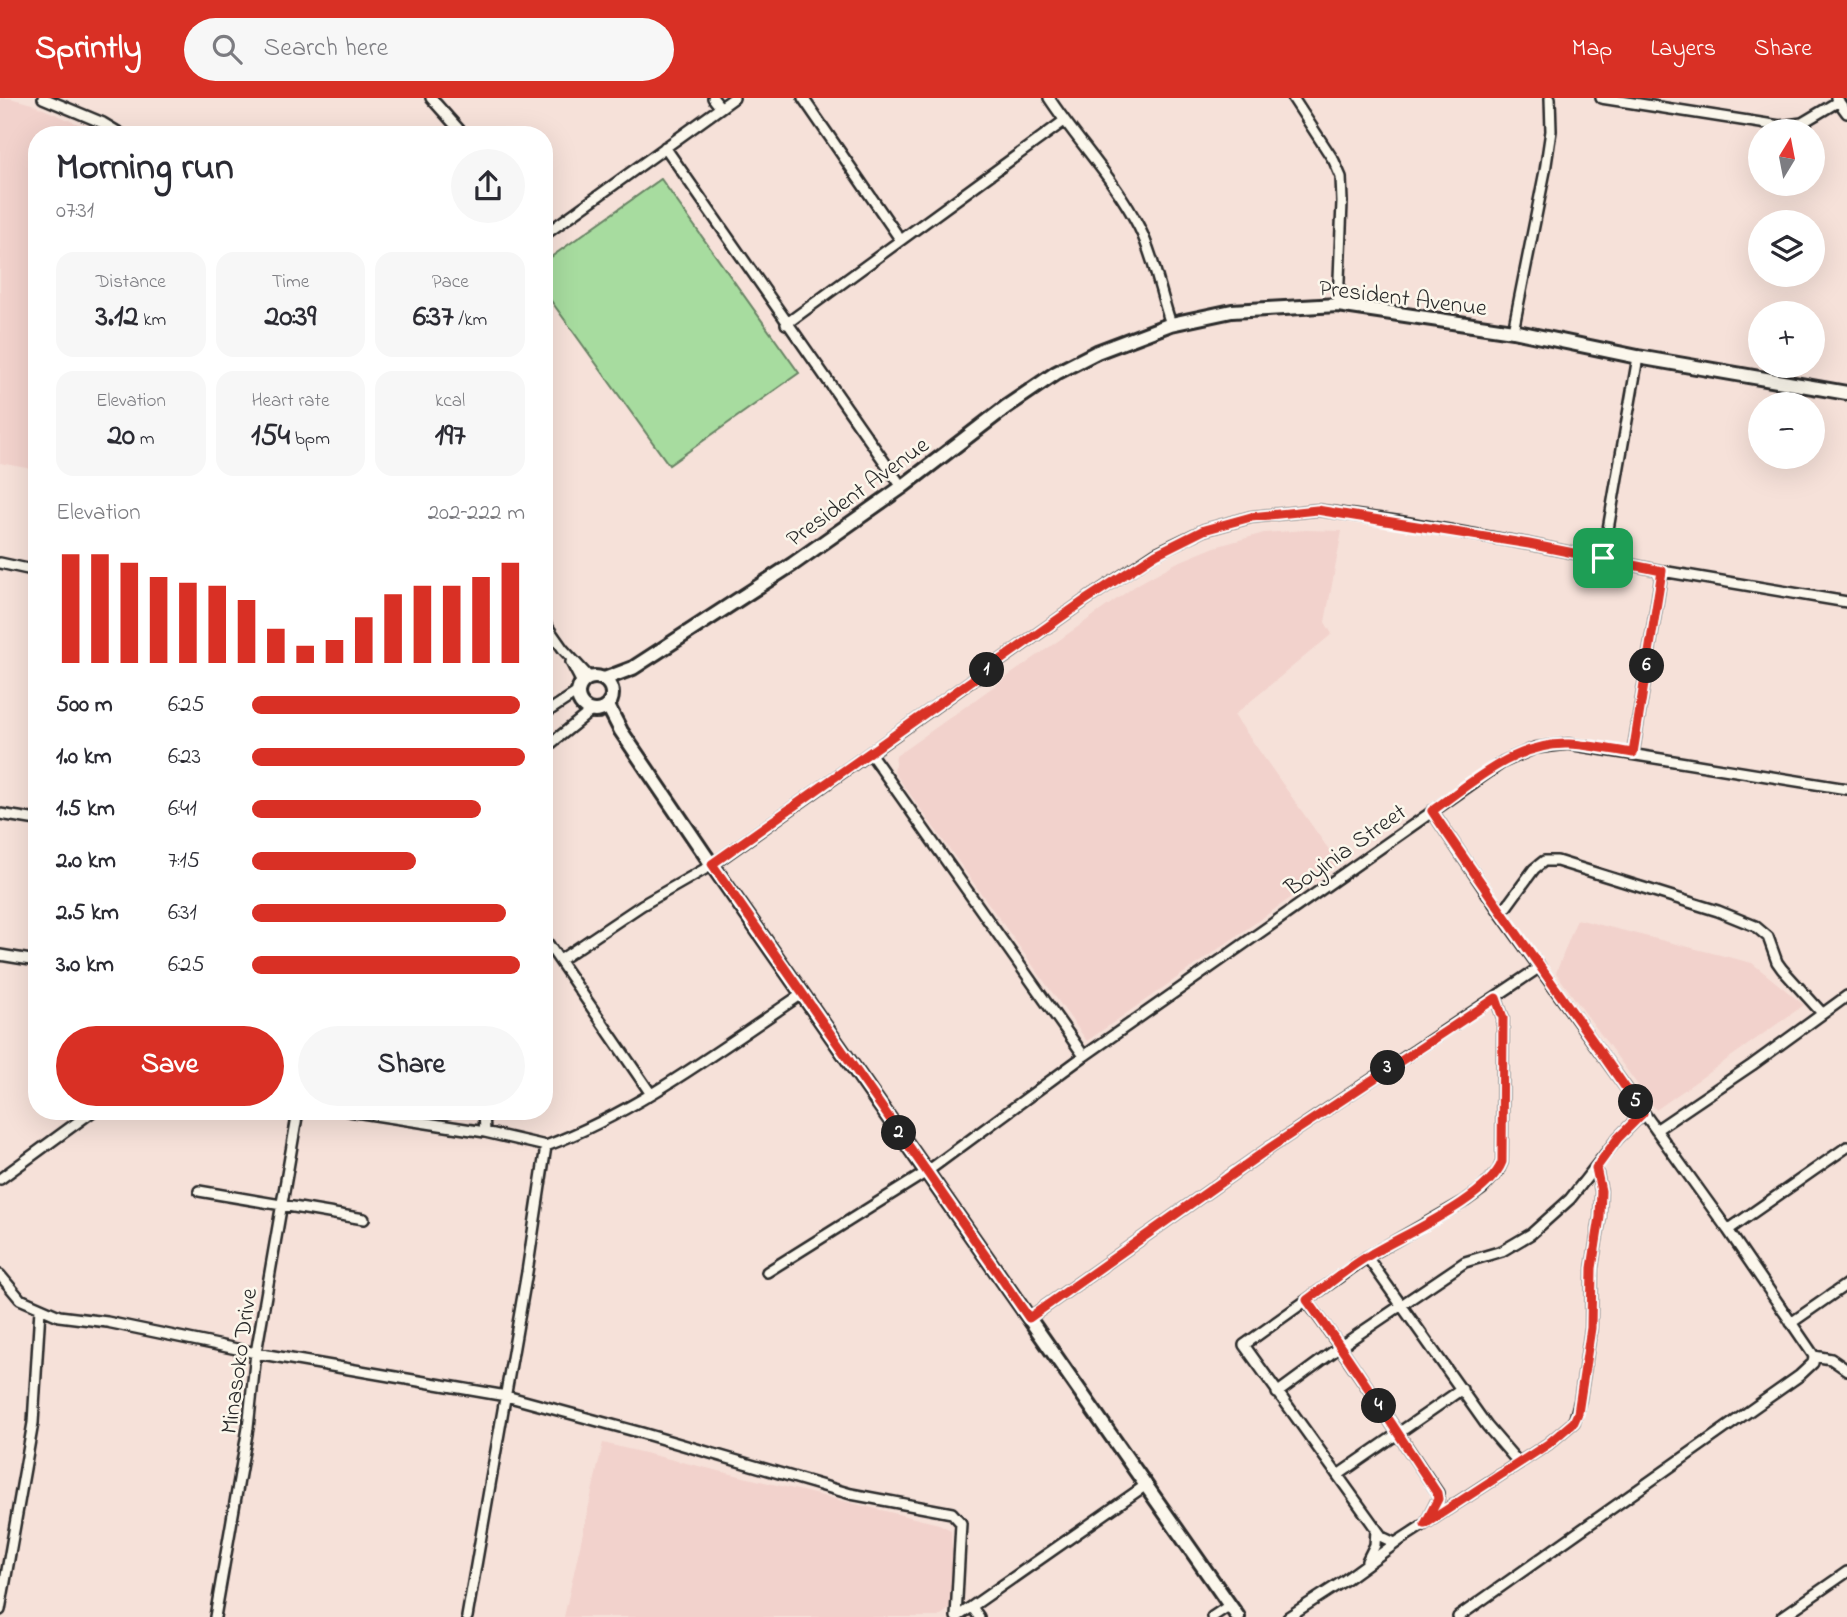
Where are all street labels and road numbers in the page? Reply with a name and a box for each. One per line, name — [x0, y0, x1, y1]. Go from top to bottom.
street label: President Avenue — [1317, 272, 1489, 327]
street label: President Avenue — [780, 429, 937, 557]
street label: Boyinia Street — [1277, 796, 1415, 907]
street label: Minasoko Drive — [213, 1286, 268, 1436]

